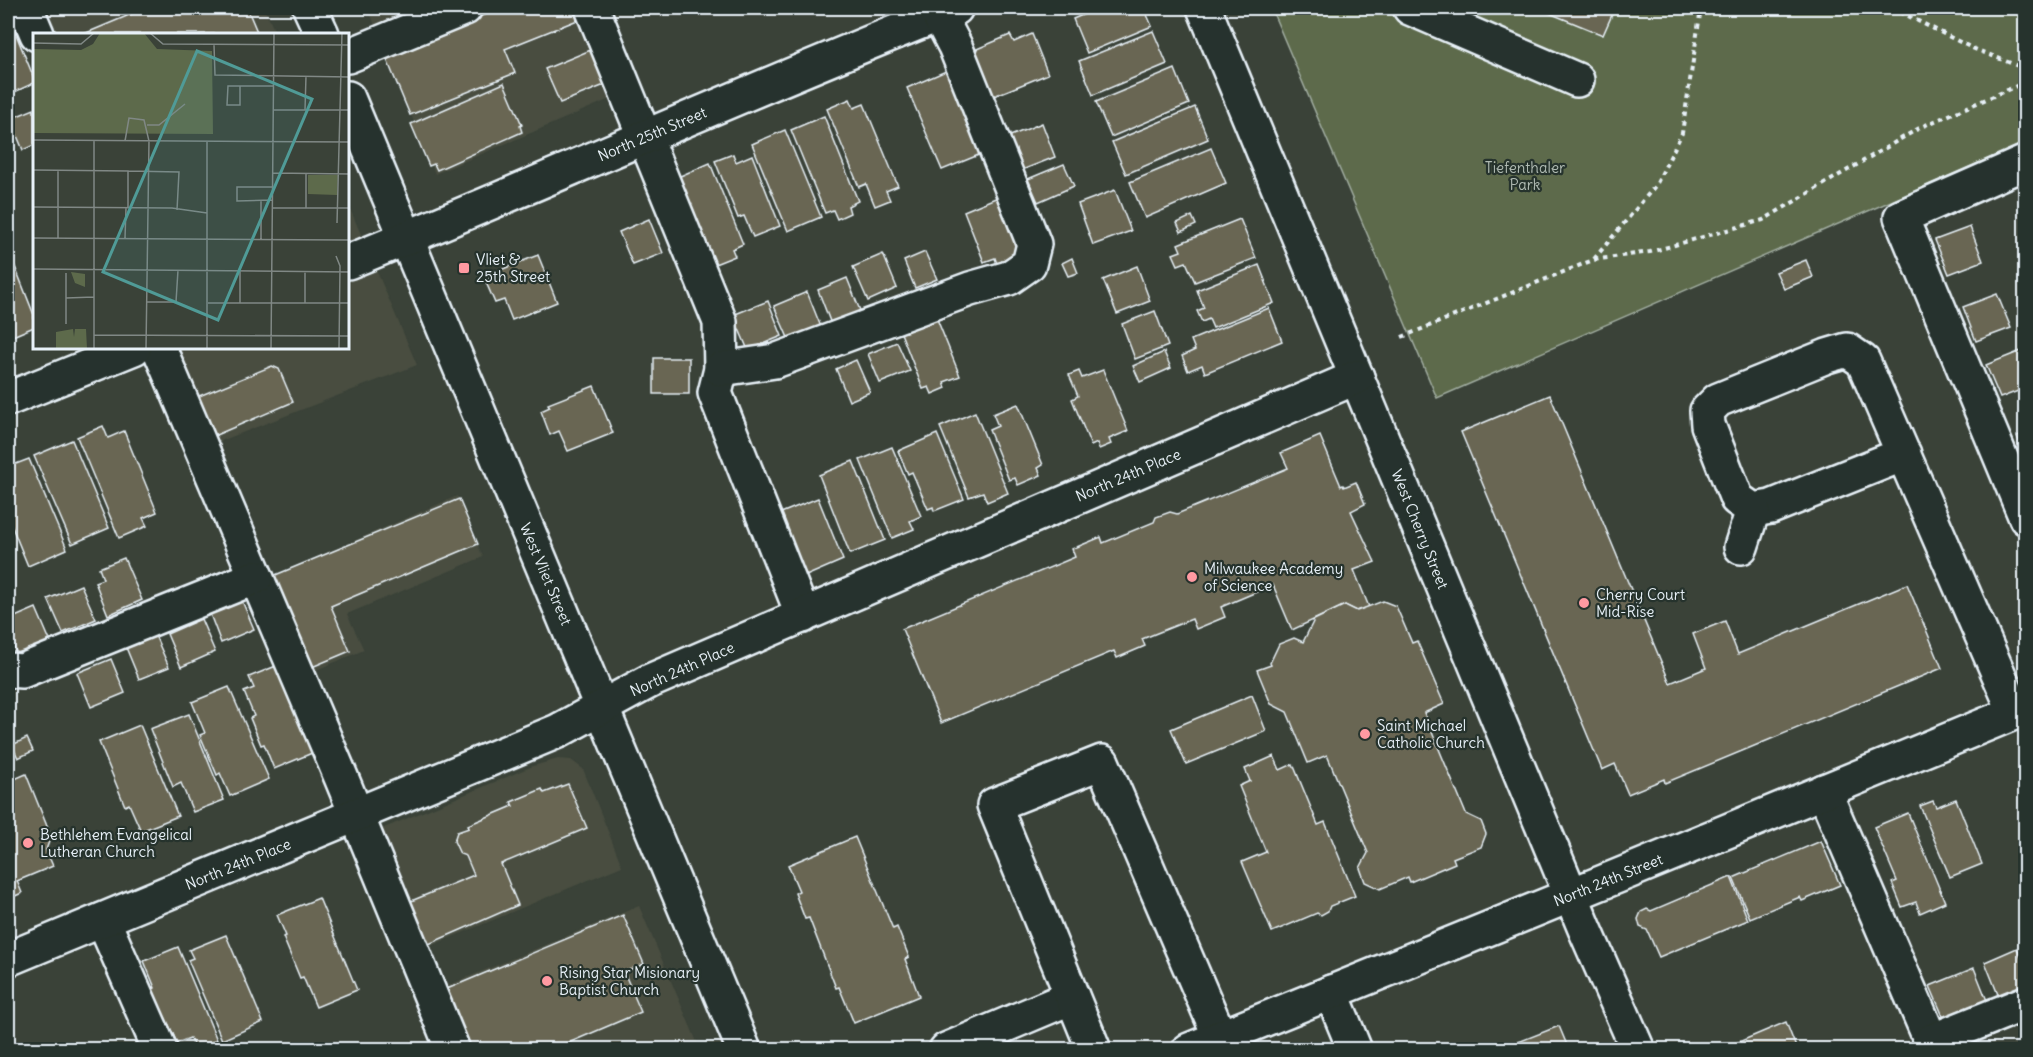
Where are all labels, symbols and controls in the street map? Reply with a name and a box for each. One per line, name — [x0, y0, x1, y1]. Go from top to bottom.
inset map — [33, 33, 350, 350]
street label: North 25th Street — [595, 103, 709, 165]
park label: Tiefenthaler Park — [1485, 158, 1565, 194]
place label: Vliet & 25th Street — [476, 250, 550, 286]
marker: Vliet & 25th Street — [457, 261, 471, 275]
street label: North 24th Place — [1073, 444, 1183, 506]
street label: West Cherry Street — [1387, 466, 1453, 592]
street label: West Vliet Street — [516, 520, 576, 628]
place label: Milwaukee Academy of Science — [1204, 559, 1343, 595]
marker: Milwaukee Academy of Science — [1185, 570, 1199, 584]
place label: Cherry Court Mid-Rise — [1596, 585, 1685, 621]
marker: Cherry Court Mid-Rise — [1577, 596, 1591, 610]
street label: North 24th Place — [627, 637, 737, 701]
place label: Saint Michael Catholic Church — [1377, 716, 1485, 752]
marker: Saint Michael Catholic Church — [1358, 727, 1372, 741]
place label: Bethlehem Evangelical Lutheran Church — [40, 825, 192, 861]
street label: North 24th Place — [182, 834, 294, 894]
marker: Bethlehem Evangelical Lutheran Church — [21, 836, 35, 850]
street label: North 24th Street — [1551, 849, 1665, 911]
place label: Rising Star Misionary Baptist Church — [559, 963, 700, 999]
marker: Rising Star Misionary Baptist Church — [540, 974, 554, 988]

